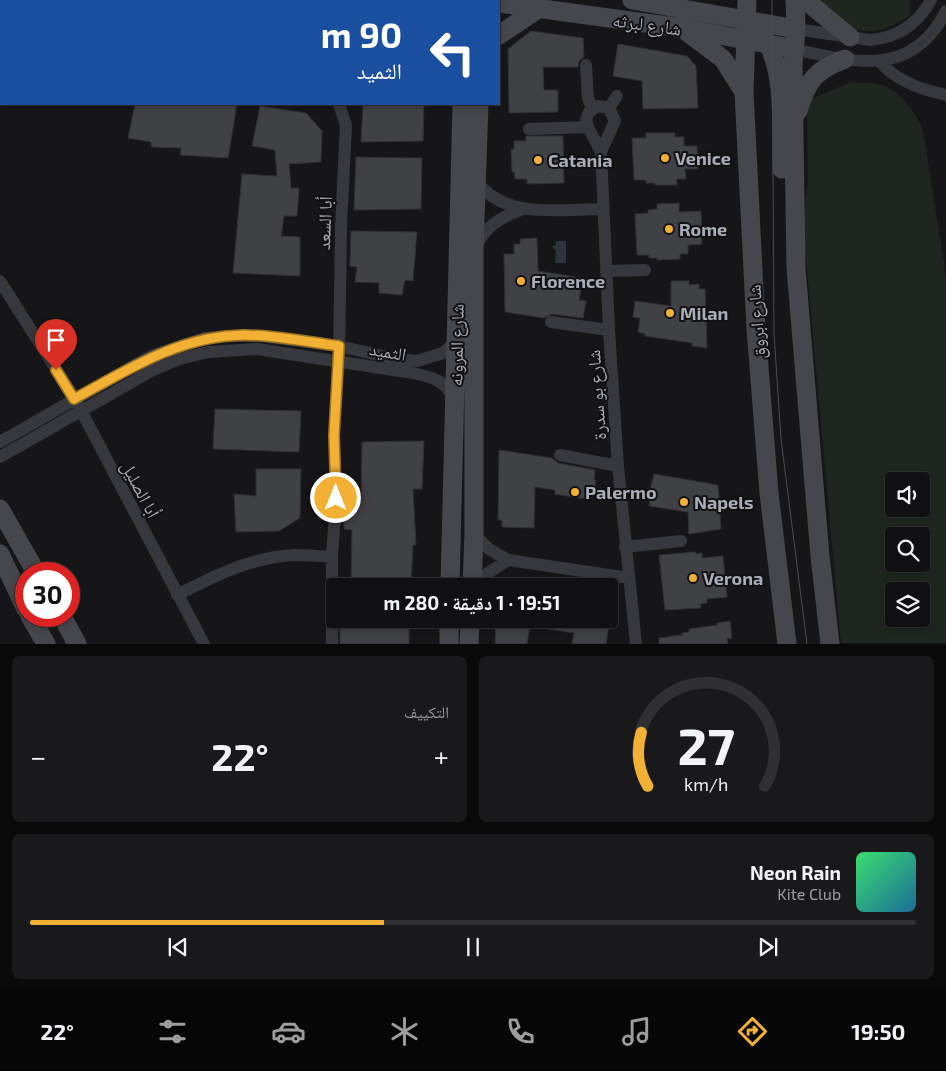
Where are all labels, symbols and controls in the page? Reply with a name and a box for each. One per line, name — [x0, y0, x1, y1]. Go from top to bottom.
street label: شارع لبرثه — [611, 8, 683, 41]
text: 90 m — [321, 13, 402, 55]
icon: left — [420, 20, 485, 85]
text: الثميد — [357, 57, 402, 83]
place label: Venice — [675, 147, 731, 169]
place label: Catania — [548, 149, 613, 171]
marker: Venice — [659, 152, 671, 164]
marker: Catania — [532, 154, 544, 166]
street label: أبا السعد — [312, 196, 336, 250]
place label: Rome — [679, 218, 727, 240]
marker: Rome — [663, 223, 675, 235]
place label: Florence — [531, 270, 605, 292]
marker: Florence — [515, 275, 527, 287]
street label: شارع ابروق — [742, 284, 771, 360]
place label: Milan — [680, 302, 728, 324]
street label: شارع المرونه — [444, 304, 469, 386]
marker: Milan — [664, 307, 676, 319]
pin — [35, 319, 77, 370]
icon: arrive — [42, 326, 70, 354]
street label: الثميد — [368, 337, 408, 365]
street label: شارع بو سدرة — [582, 349, 611, 441]
street label: أبا الصليل — [116, 457, 165, 522]
position arrow — [309, 471, 361, 523]
map controls — [885, 472, 930, 627]
button: sound — [885, 472, 930, 517]
place label: Palermo — [585, 481, 657, 503]
marker: Palermo — [569, 486, 581, 498]
place label: Napels — [694, 491, 754, 513]
marker: Napels — [678, 496, 690, 508]
button: search — [885, 527, 930, 572]
speed limit sign: 30 — [15, 562, 80, 627]
place label: Verona — [703, 567, 763, 589]
marker: Verona — [687, 572, 699, 584]
button: layers — [885, 582, 930, 627]
text: 19:51 · 1 دقيقة · 280 m — [384, 591, 560, 614]
text: التكييف — [404, 702, 449, 721]
text: 27 — [678, 713, 735, 775]
text: 22° — [211, 733, 269, 779]
text: − — [30, 739, 46, 773]
text: + — [434, 739, 449, 773]
text: km/h — [684, 773, 729, 795]
text: Neon Rain — [750, 861, 841, 884]
text: Kite Club — [777, 884, 841, 903]
icon: previous — [164, 933, 192, 961]
icon: pause — [459, 933, 487, 961]
icon: next — [754, 933, 782, 961]
icon: filters — [155, 1014, 190, 1049]
icon: car — [271, 1014, 306, 1049]
icon: climate — [387, 1014, 422, 1049]
icon: phone — [503, 1014, 538, 1049]
icon: music — [619, 1014, 654, 1049]
icon: directions — [735, 1014, 770, 1049]
text: 22° — [41, 1018, 74, 1044]
text: 19:50 — [851, 1018, 905, 1044]

